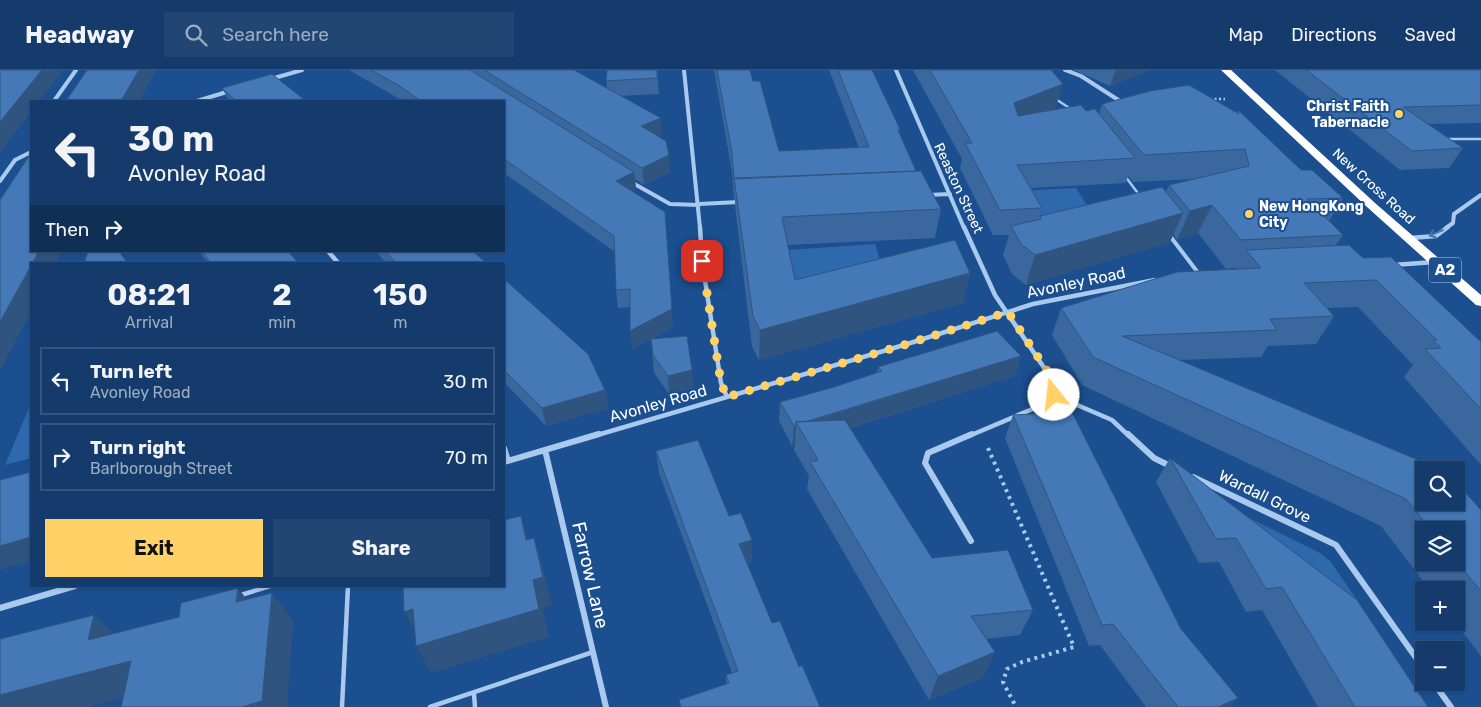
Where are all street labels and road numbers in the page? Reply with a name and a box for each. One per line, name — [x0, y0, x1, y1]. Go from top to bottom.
street label: Reaston Street — [930, 140, 987, 237]
street label: New Cross Road — [1329, 145, 1418, 228]
road number: A2 — [1429, 258, 1461, 282]
street label: Avonley Road — [1025, 263, 1127, 302]
street label: Avonley Road — [607, 381, 709, 426]
street label: Wardall Grove — [1215, 466, 1314, 527]
street label: Farrow Lane — [567, 520, 614, 631]

